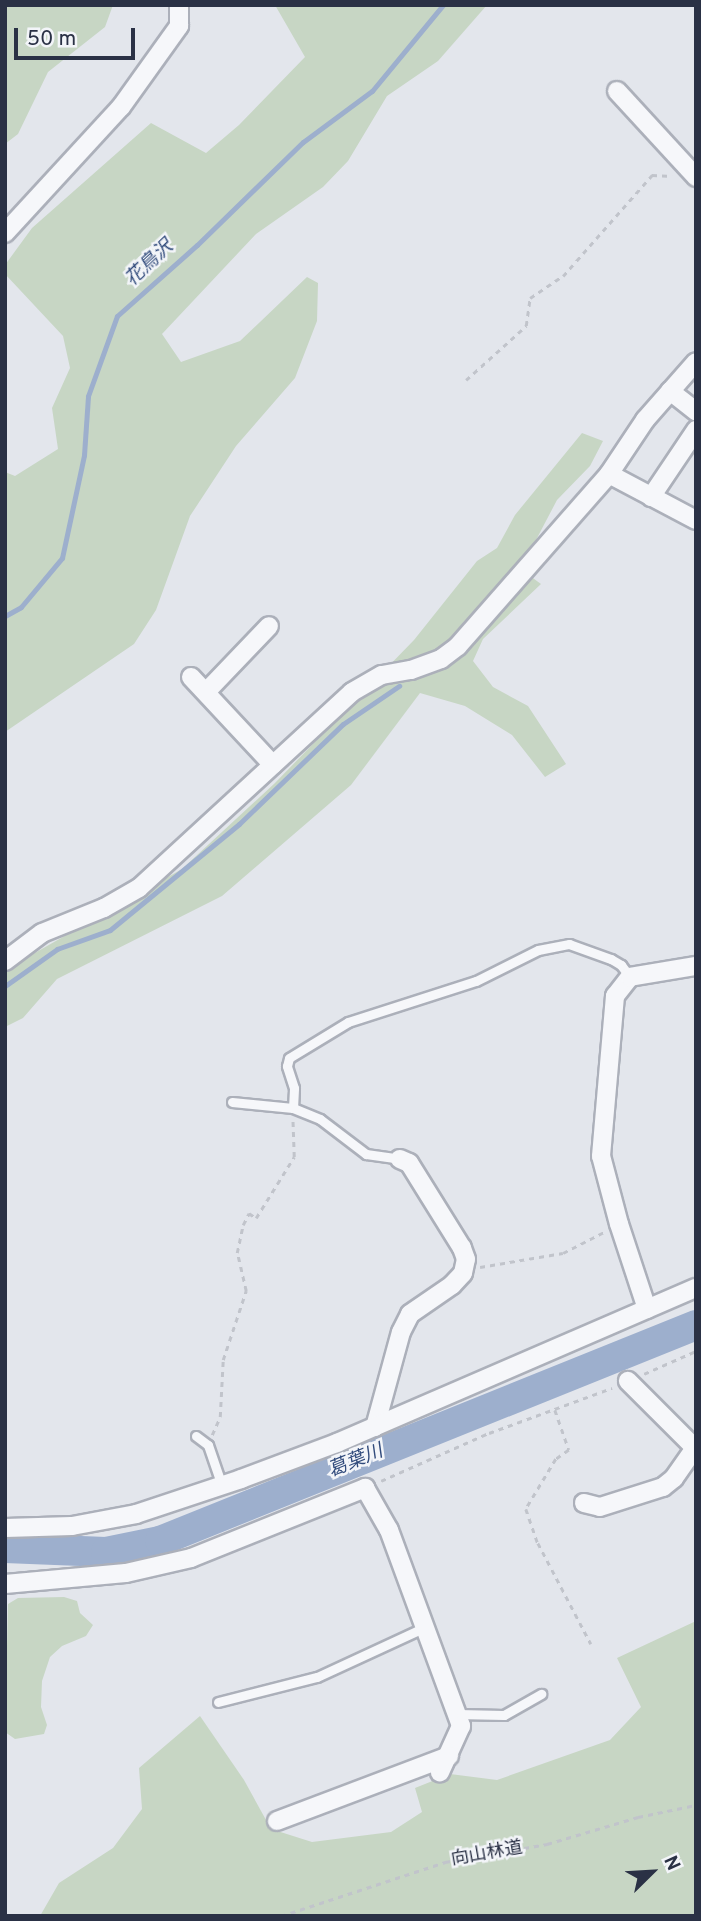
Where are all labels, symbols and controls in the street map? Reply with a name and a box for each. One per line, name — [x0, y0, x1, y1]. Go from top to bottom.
scale bar — [18, 14, 138, 58]
text: 50 m — [27, 26, 76, 53]
water label: 花鳥沢 — [121, 236, 179, 292]
water label: 葛葉川 — [325, 1441, 387, 1483]
north arrow — [617, 1837, 687, 1907]
street label: 向山林道 — [450, 1838, 524, 1872]
text: N — [657, 1852, 685, 1875]

